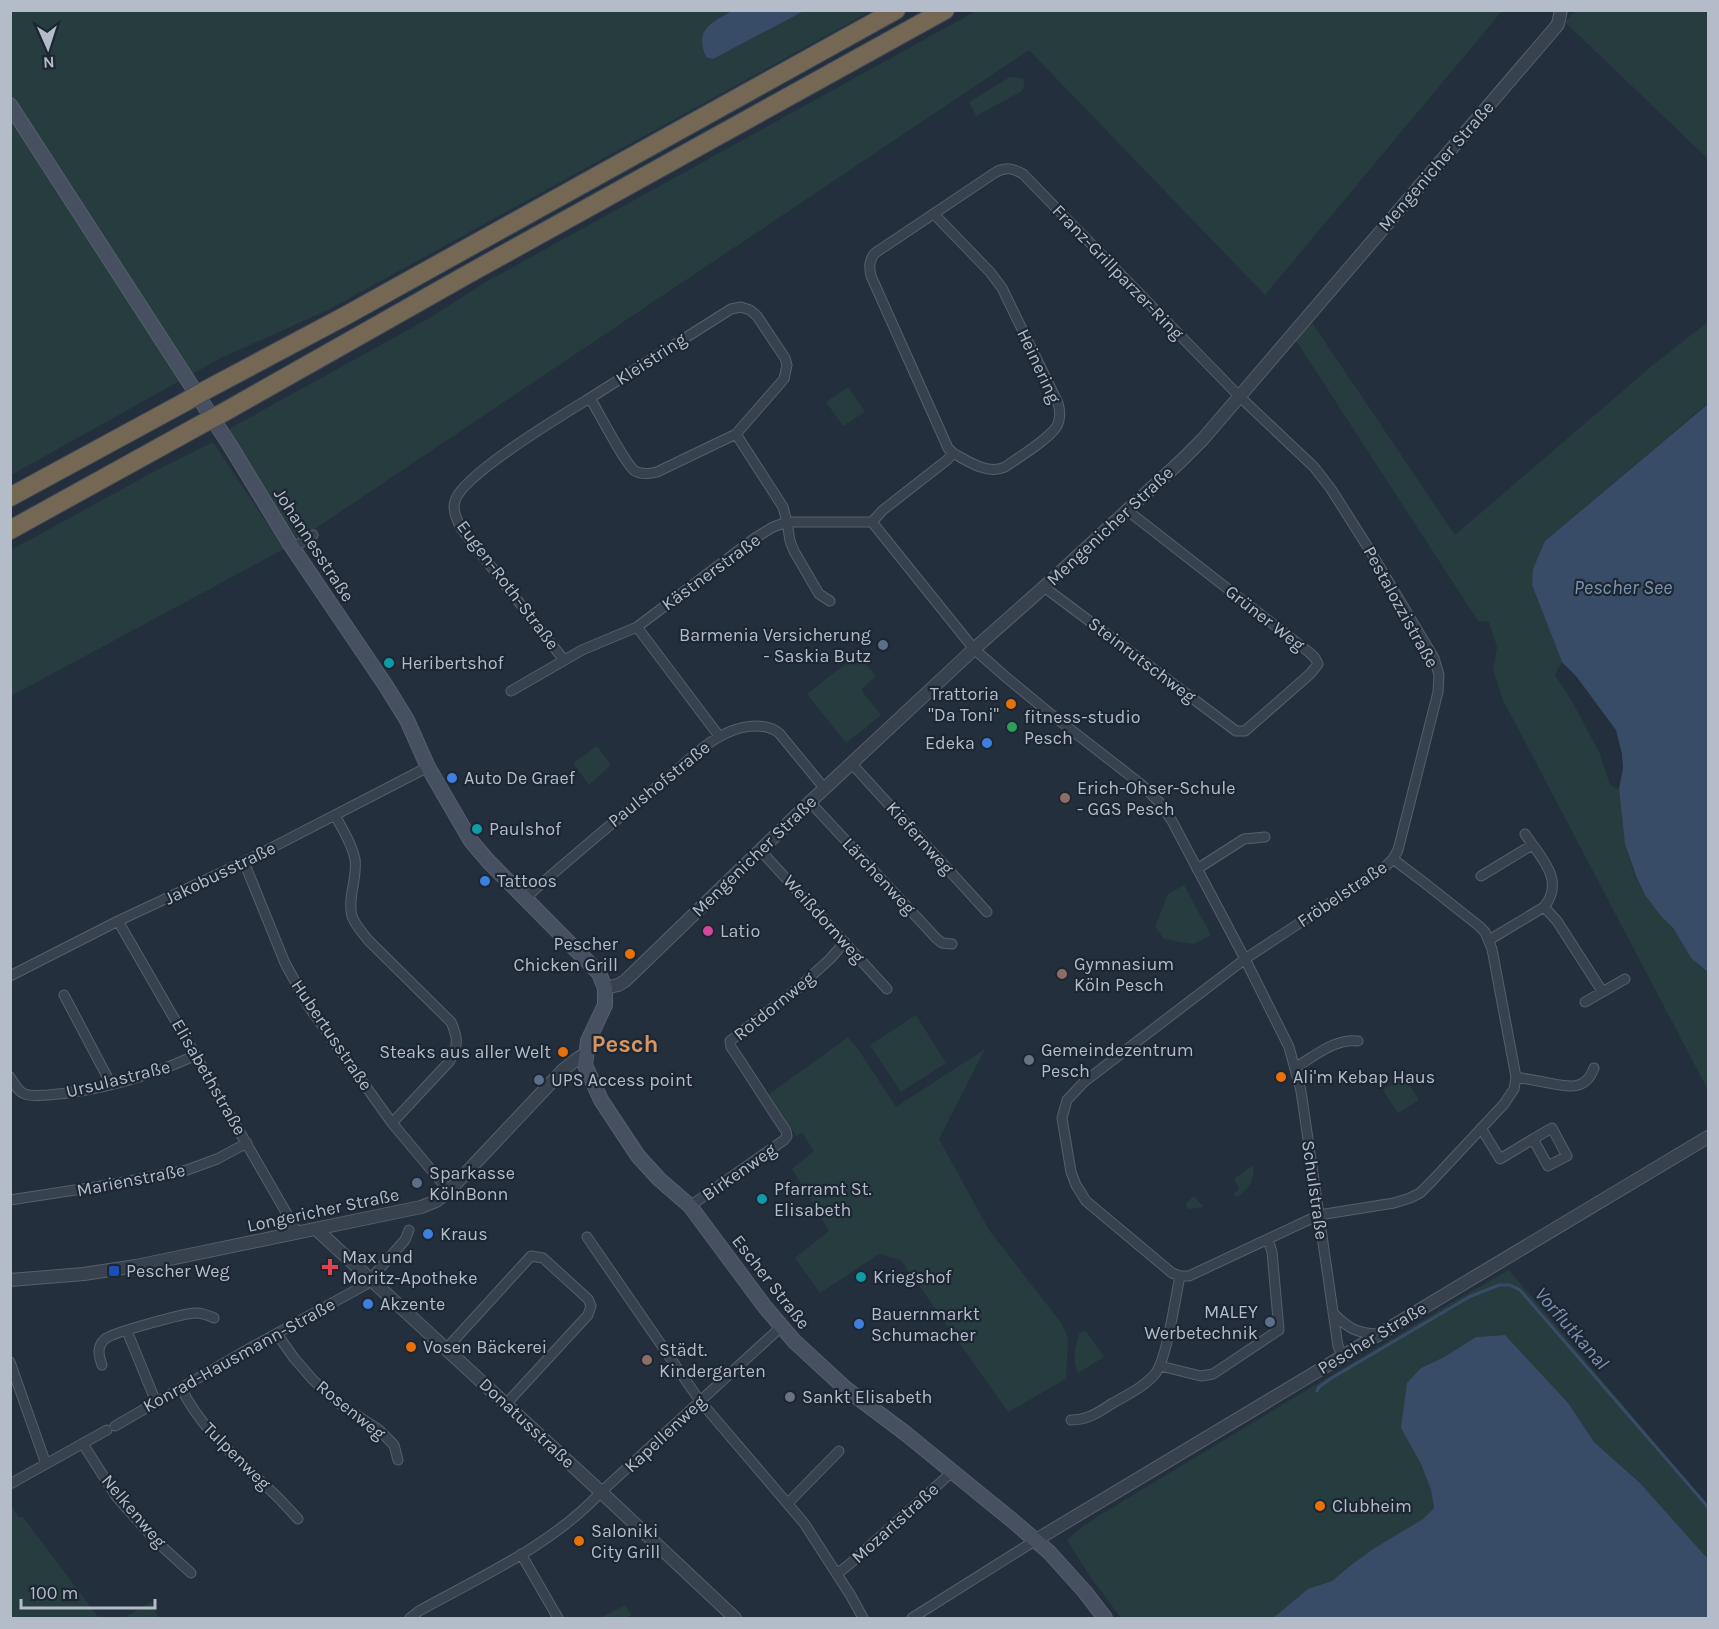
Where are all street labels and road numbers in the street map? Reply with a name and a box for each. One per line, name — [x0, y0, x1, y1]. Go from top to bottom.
street label: Mengenicher Straße — [1373, 96, 1499, 236]
street label: Franz-Grillparzer-Ring — [1048, 200, 1188, 344]
street label: Heinering — [1012, 325, 1066, 407]
street label: Kleistring — [612, 328, 690, 390]
street label: Mengenicher Straße — [1042, 462, 1178, 590]
street label: Johannesstraße — [269, 484, 359, 606]
street label: Eugen-Roth-Straße — [452, 516, 564, 654]
street label: Kästnerstraße — [657, 529, 765, 615]
street label: Pestalozzistraße — [1359, 542, 1443, 672]
street label: Grüner Weg — [1221, 580, 1309, 656]
street label: Steinrutschweg — [1084, 612, 1200, 708]
street label: Paulshofstraße — [604, 736, 714, 832]
street label: Mengenicher Straße — [687, 791, 821, 921]
street label: Kiefernweg — [881, 797, 959, 879]
street label: Lärchenweg — [838, 833, 920, 919]
street label: Jakobusstraße — [161, 837, 279, 909]
street label: Fröbelstraße — [1293, 856, 1391, 932]
street label: Weißdornweg — [779, 870, 869, 968]
street label: Rotdornweg — [729, 967, 819, 1045]
street label: Hubertusstraße — [287, 975, 377, 1095]
street label: Elisabethstraße — [167, 1015, 251, 1139]
street label: Ursulastraße — [64, 1055, 172, 1103]
street label: Birkenweg — [698, 1138, 780, 1206]
street label: Schulstraße — [1297, 1139, 1333, 1241]
street label: Marienstraße — [75, 1159, 187, 1201]
street label: Longericher Straße — [245, 1183, 401, 1237]
street label: Escher Straße — [727, 1230, 815, 1334]
street label: Konrad-Hausmann-Straße — [139, 1293, 339, 1417]
street label: Pescher Straße — [1314, 1297, 1430, 1379]
street label: Donatusstraße — [475, 1373, 579, 1473]
street label: Rosenweg — [312, 1375, 390, 1445]
street label: Kapellenweg — [620, 1391, 710, 1477]
street label: Tulpenweg — [199, 1418, 275, 1494]
street label: Nelkenweg — [97, 1470, 171, 1552]
street label: Mozartstraße — [847, 1478, 943, 1568]

